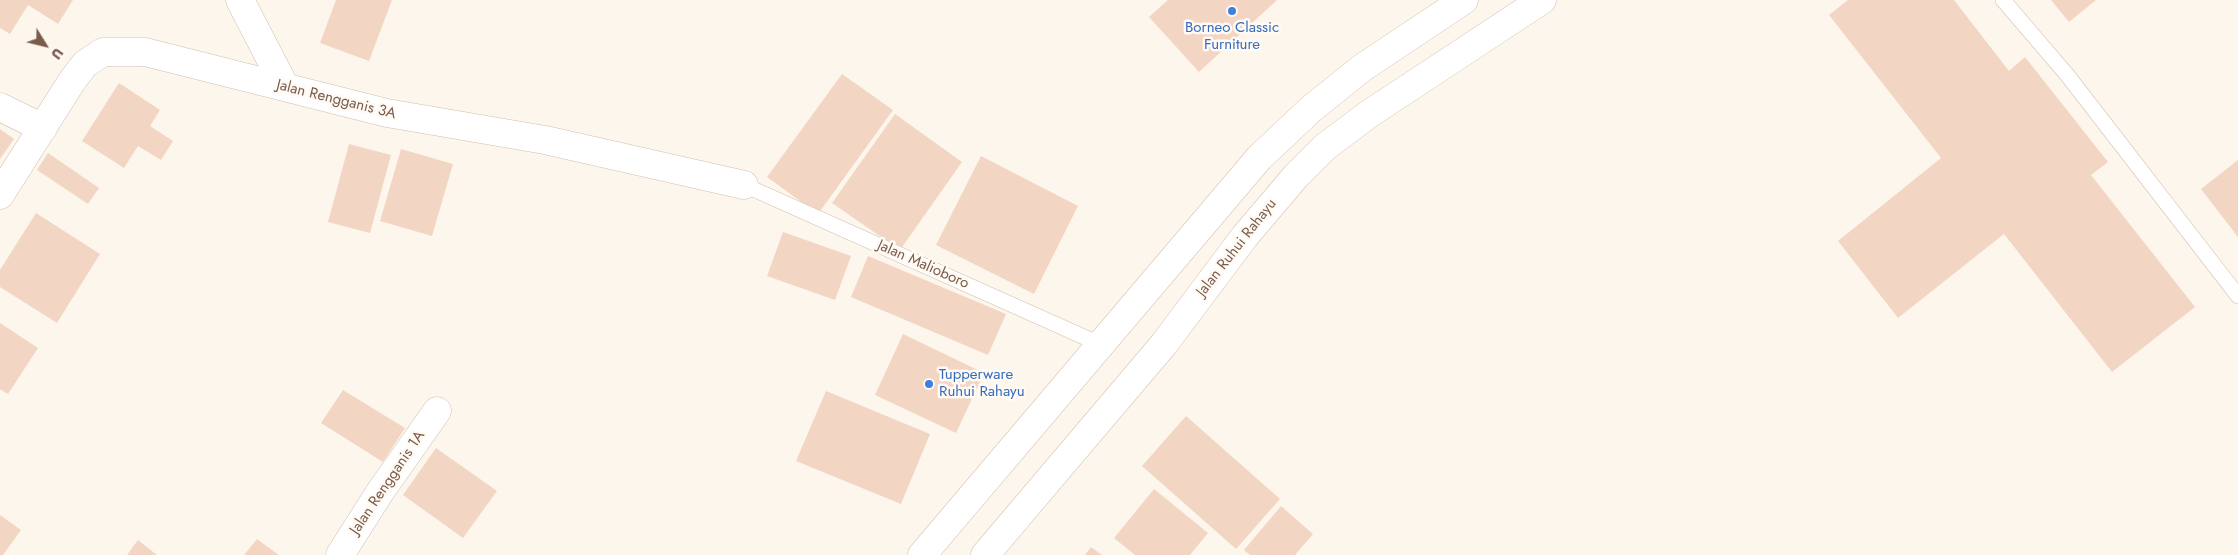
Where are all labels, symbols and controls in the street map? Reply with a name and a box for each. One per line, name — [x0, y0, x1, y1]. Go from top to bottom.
marker: Borneo Classic Furniture — [1226, 5, 1238, 17]
place label: Borneo Classic Furniture — [1185, 19, 1279, 54]
north arrow — [20, 20, 70, 70]
text: U — [46, 44, 68, 64]
street label: Jalan Rengganis 3A — [274, 76, 398, 124]
street label: Jalan Ruhui Rahayu — [1193, 195, 1281, 301]
street label: Jalan Malioboro — [874, 237, 972, 293]
place label: Tupperware Ruhui Rahayu — [939, 366, 1025, 401]
marker: Tupperware Ruhui Rahayu — [923, 378, 935, 390]
street label: Jalan Rengganis 1A — [347, 428, 429, 538]

